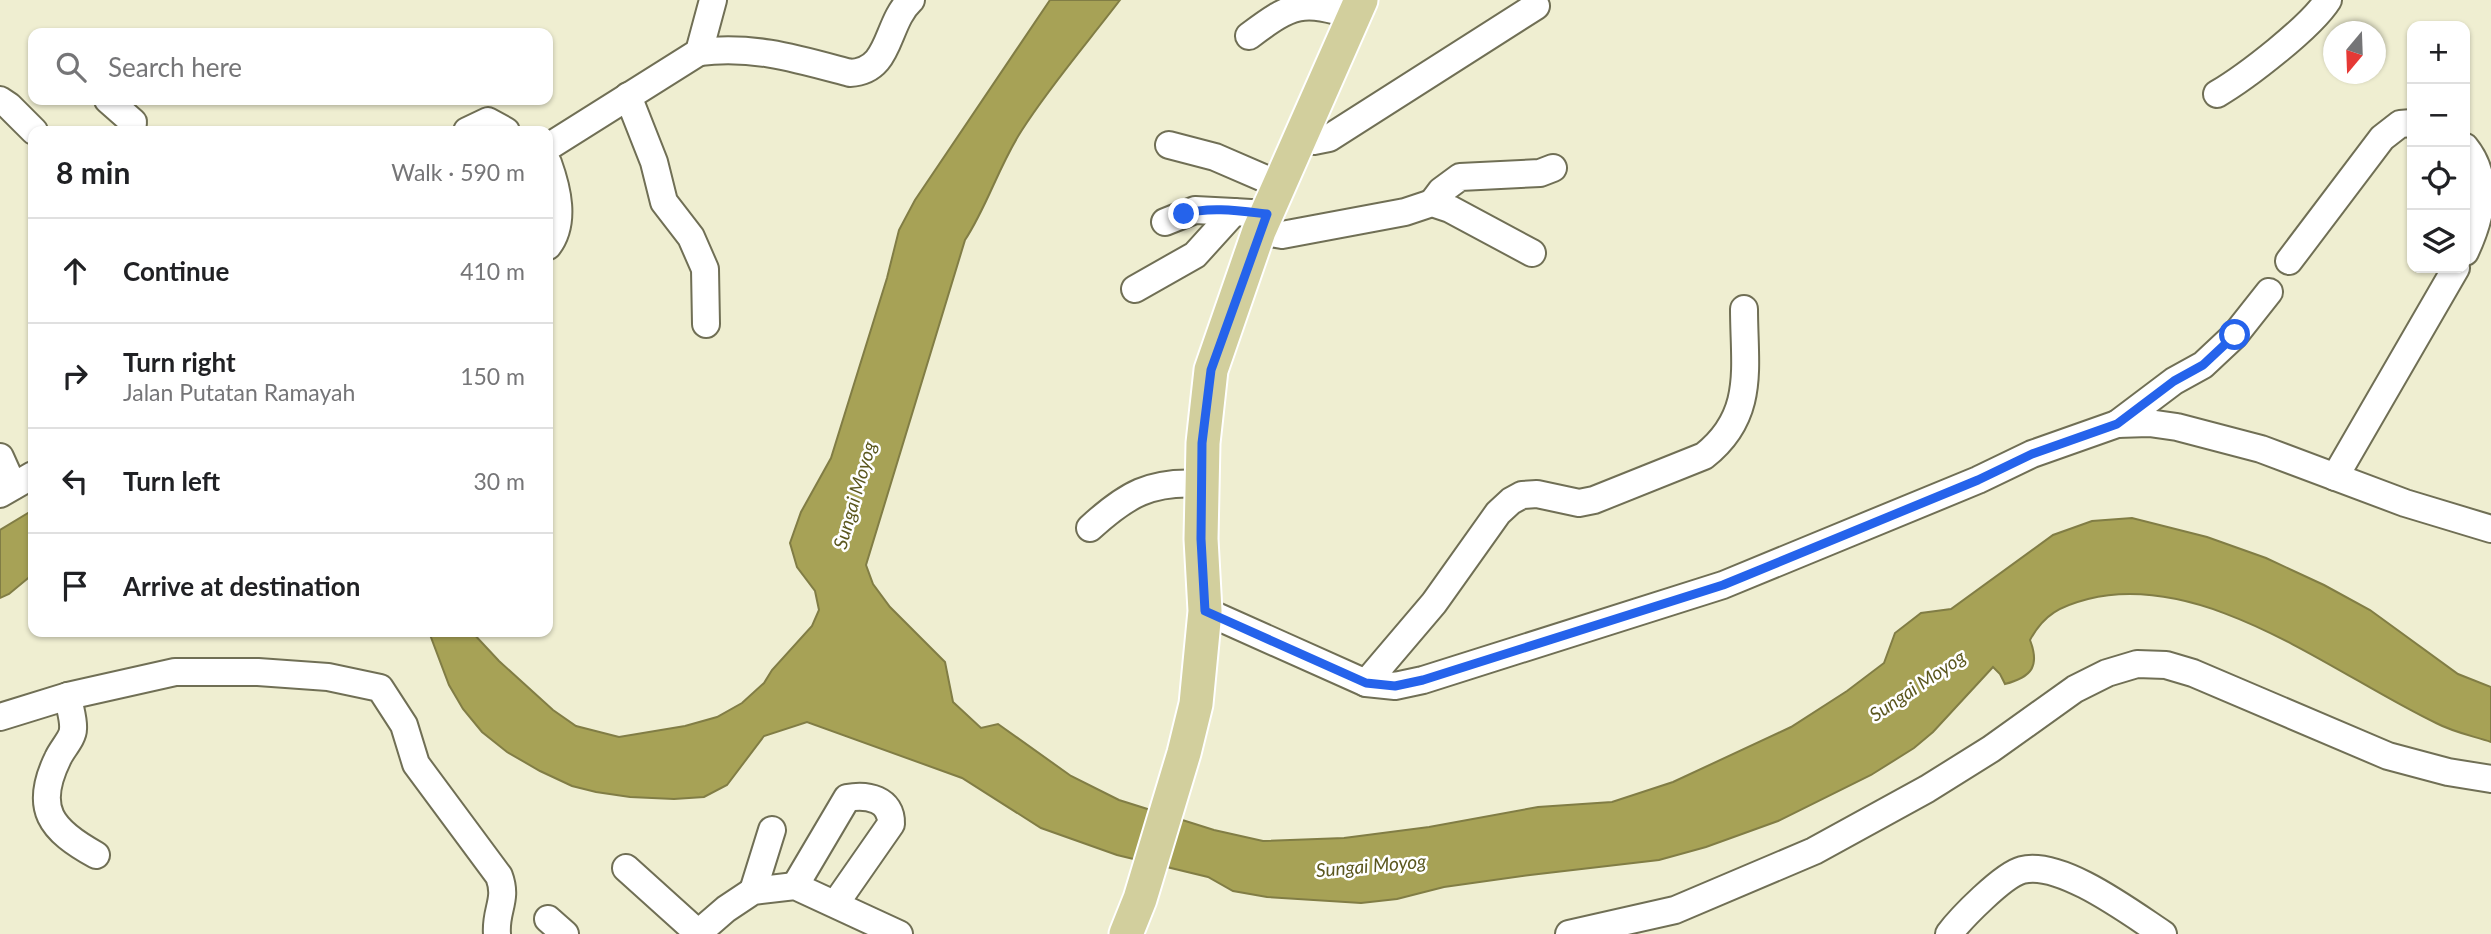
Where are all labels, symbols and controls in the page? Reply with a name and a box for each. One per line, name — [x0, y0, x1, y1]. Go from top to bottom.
north arrow — [2323, 21, 2386, 84]
map controls — [2407, 21, 2470, 273]
button: + — [2407, 21, 2470, 84]
search box — [28, 28, 553, 105]
icon: search — [52, 48, 90, 86]
text: Search here — [108, 51, 242, 83]
button: − — [2407, 84, 2470, 147]
button: locate — [2407, 147, 2470, 210]
text: 8 min — [56, 154, 130, 190]
text: Walk · 590 m — [391, 158, 525, 186]
route end — [1168, 198, 1199, 229]
button: layers — [2407, 210, 2470, 273]
icon: ahead — [56, 252, 94, 290]
text: Continue — [123, 255, 229, 287]
text: 410 m — [460, 257, 525, 285]
route start — [2219, 319, 2250, 350]
text: Turn right — [123, 346, 236, 378]
icon: right — [56, 357, 94, 395]
text: 150 m — [460, 362, 525, 390]
text: Jalan Putatan Ramayah — [123, 378, 355, 406]
water label: Sungai Moyog — [828, 438, 881, 551]
icon: left — [56, 462, 94, 500]
text: Turn left — [123, 465, 220, 497]
text: 30 m — [474, 467, 525, 495]
icon: arrive — [56, 567, 94, 605]
text: Arrive at destination — [123, 570, 360, 602]
water label: Sungai Moyog — [1865, 644, 1970, 725]
water label: Sungai Moyog — [1315, 849, 1428, 881]

